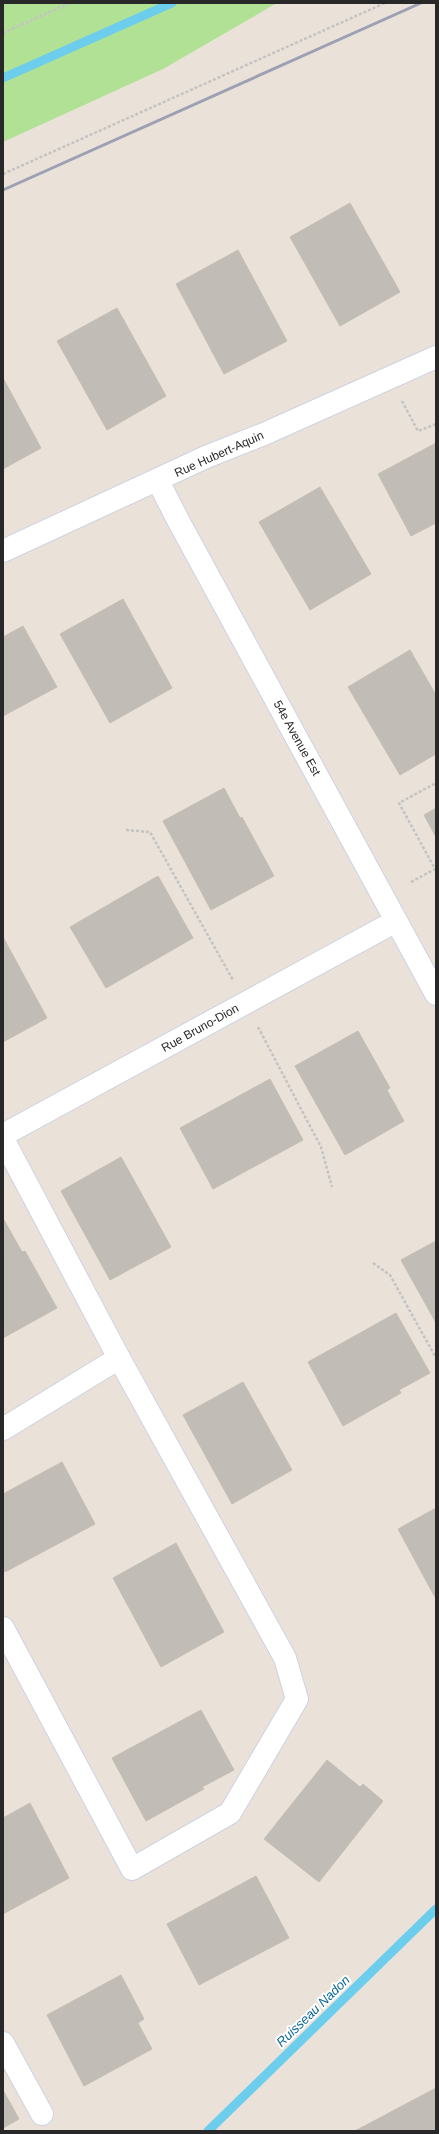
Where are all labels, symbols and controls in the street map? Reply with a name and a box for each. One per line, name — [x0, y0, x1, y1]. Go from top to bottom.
street label: Rue Hubert-Aquin — [172, 428, 266, 480]
street label: 54e Avenue Est — [271, 698, 324, 779]
street label: Rue Bruno-Dion — [159, 1001, 241, 1055]
water label: Ruisseau Nadon — [273, 1972, 353, 2050]

